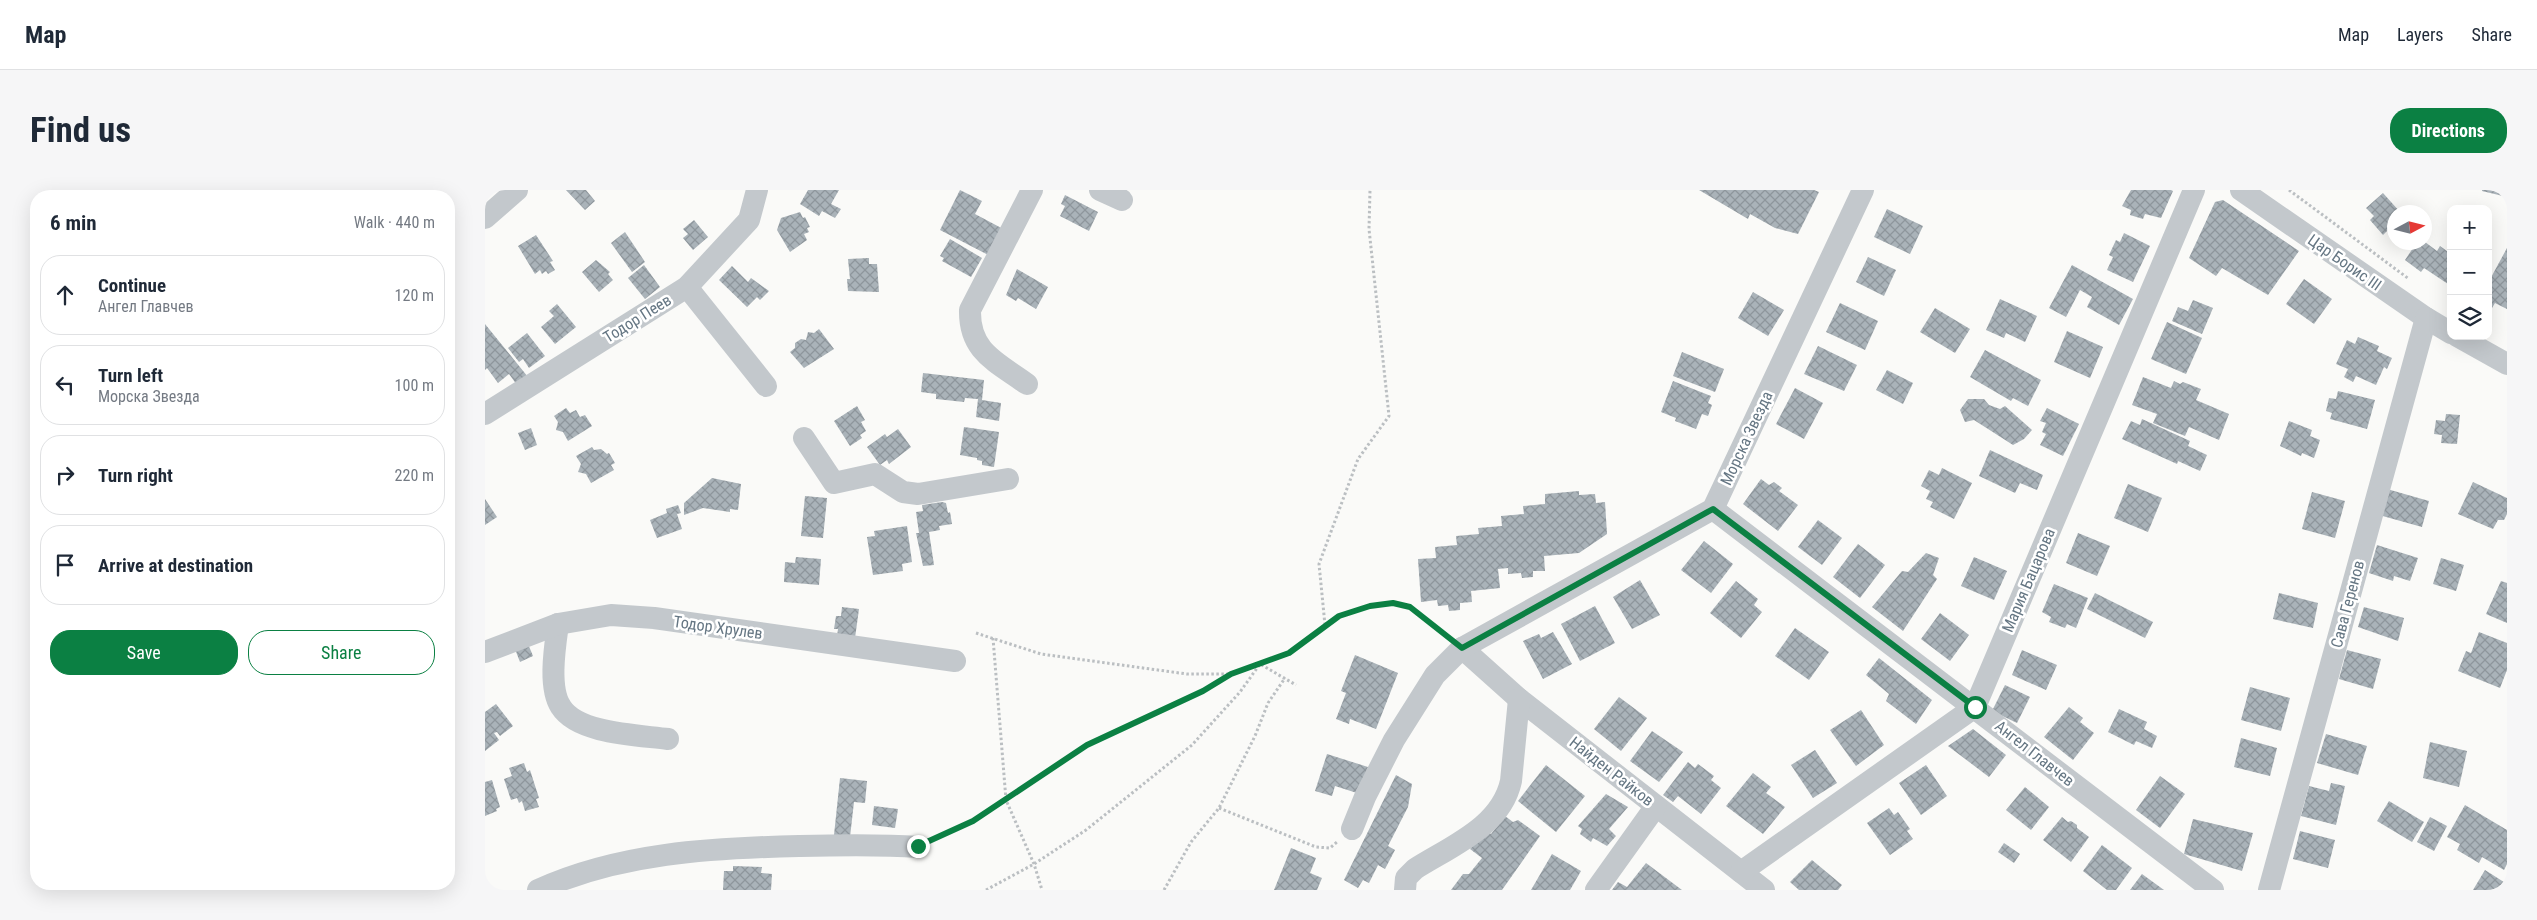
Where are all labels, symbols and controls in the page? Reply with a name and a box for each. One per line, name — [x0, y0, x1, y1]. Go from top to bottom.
text: Map — [25, 21, 66, 49]
text: Map — [2338, 24, 2369, 45]
text: Layers — [2397, 24, 2444, 45]
text: Share — [2472, 24, 2512, 45]
button: Directions — [2390, 108, 2507, 153]
text: Find us — [30, 110, 131, 151]
north arrow — [2387, 205, 2432, 250]
map controls — [2447, 205, 2492, 340]
button: + — [2447, 205, 2492, 250]
text: 6 min — [50, 211, 97, 235]
text: Walk · 440 m — [354, 213, 435, 232]
street label: Цар Борис III — [2304, 230, 2385, 295]
button: − — [2447, 250, 2492, 295]
text: Continue — [98, 274, 166, 297]
icon: ahead — [51, 281, 79, 309]
text: 120 m — [395, 286, 434, 305]
street label: Тодор Пеев — [600, 290, 675, 347]
button: layers — [2447, 295, 2492, 340]
text: Ангел Главчев — [98, 297, 194, 316]
text: Turn left — [98, 364, 163, 387]
icon: left — [51, 371, 79, 399]
text: 100 m — [395, 376, 434, 395]
text: Морска Звезда — [98, 387, 200, 406]
street label: Морска Звезда — [1716, 388, 1777, 488]
icon: right — [51, 461, 79, 489]
text: Turn right — [98, 464, 173, 487]
text: 220 m — [395, 466, 434, 485]
street label: Мария Бацарова — [1998, 525, 2059, 635]
icon: arrive — [51, 551, 79, 579]
text: Arrive at destination — [98, 554, 253, 577]
street label: Сава Геренов — [2327, 558, 2368, 650]
street label: Тодор Хрулев — [672, 612, 764, 643]
button: Save — [50, 630, 238, 675]
button: Share — [248, 630, 435, 675]
route start — [1964, 696, 1987, 719]
street label: Ангел Главчев — [1991, 716, 2078, 790]
street label: Найден Райков — [1566, 733, 1658, 810]
route end — [907, 835, 930, 858]

